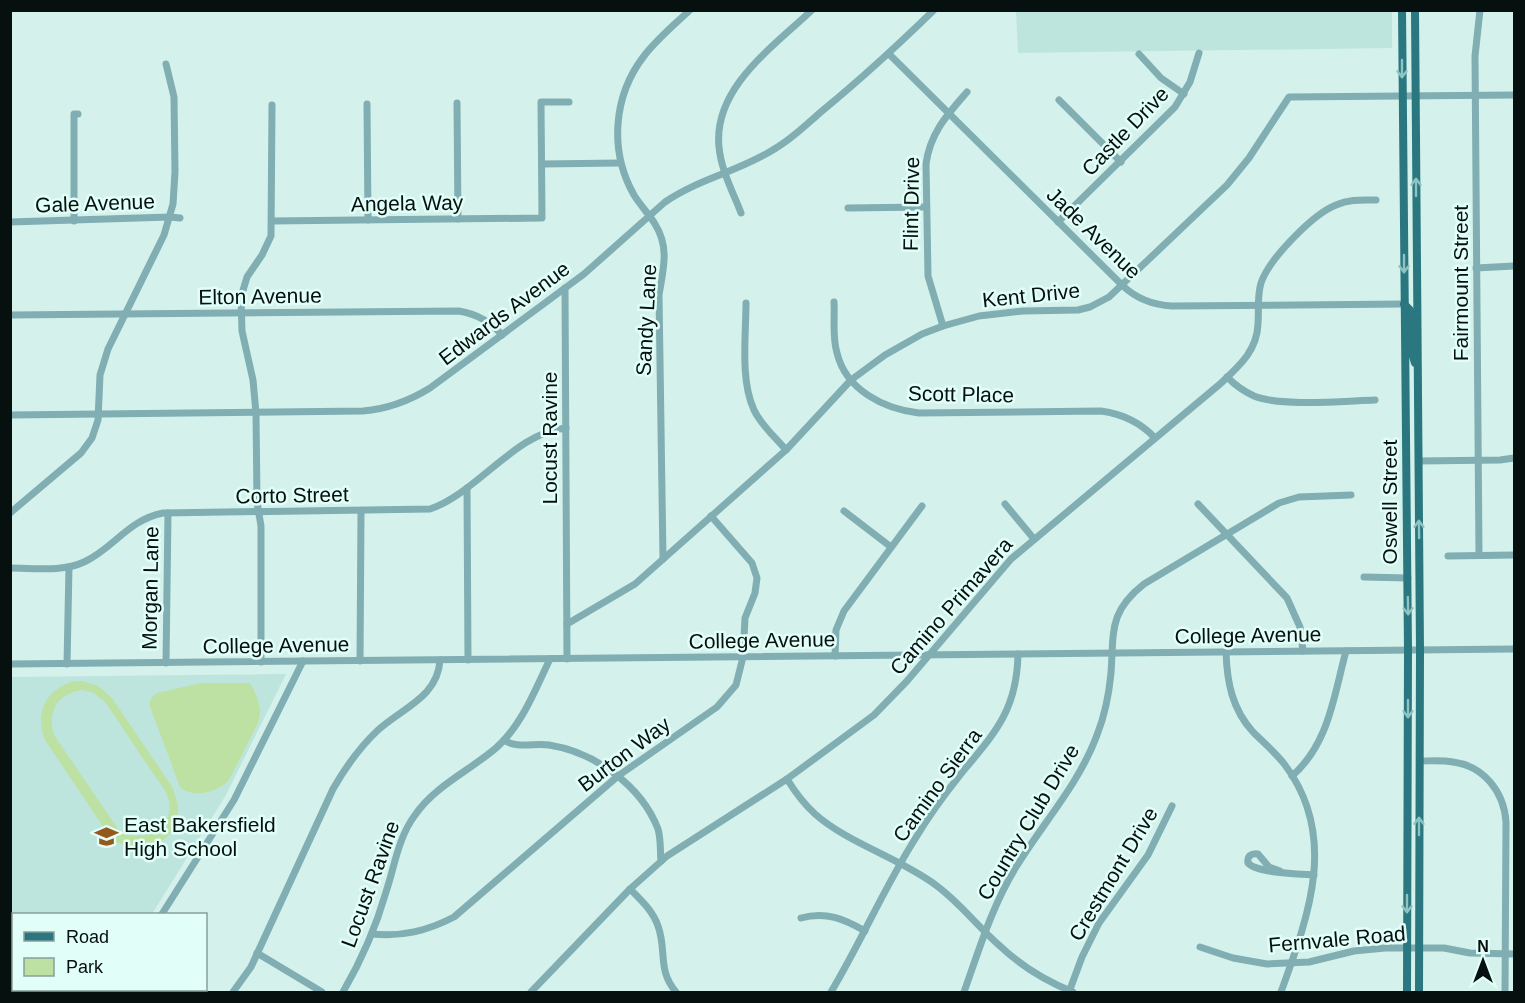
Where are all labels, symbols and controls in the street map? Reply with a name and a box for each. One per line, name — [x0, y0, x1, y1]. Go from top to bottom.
one-way arrow — [1396, 58, 1408, 78]
street label: Castle Drive — [1077, 82, 1173, 180]
street label: Flint Drive — [899, 157, 923, 251]
one-way arrow — [1410, 177, 1422, 197]
street label: Jade Avenue — [1042, 183, 1146, 283]
street label: Gale Avenue — [35, 189, 155, 217]
street label: Angela Way — [351, 191, 464, 215]
street label: Fairmount Street — [1449, 205, 1472, 361]
one-way arrow — [1398, 253, 1410, 273]
street label: Edwards Avenue — [434, 257, 574, 369]
street label: Sandy Lane — [632, 263, 660, 377]
street label: Kent Drive — [981, 278, 1081, 312]
street label: Elton Avenue — [198, 283, 322, 309]
street label: Locust Ravine — [538, 371, 561, 505]
street label: Scott Place — [908, 382, 1014, 406]
street label: Oswell Street — [1378, 439, 1401, 564]
street label: Corto Street — [235, 483, 349, 507]
one-way arrow — [1413, 519, 1425, 539]
street label: Morgan Lane — [137, 526, 163, 650]
street label: Camino Primavera — [885, 533, 1017, 679]
one-way arrow — [1402, 595, 1414, 615]
street label: College Avenue — [1174, 622, 1322, 648]
street label: College Avenue — [688, 627, 836, 653]
street label: College Avenue — [202, 632, 350, 658]
one-way arrow — [1402, 698, 1414, 718]
street label: Burton Way — [574, 712, 675, 796]
street label: Camino Sierra — [888, 724, 986, 846]
street label: Country Club Drive — [972, 740, 1084, 904]
street label: Crestmont Drive — [1064, 803, 1162, 945]
place label: East Bakersfield High School — [124, 813, 276, 860]
one-way arrow — [1413, 817, 1425, 837]
street label: Locust Ravine — [336, 818, 404, 950]
school or university icon: East Bakersfield High School — [93, 823, 119, 849]
one-way arrow — [1401, 893, 1413, 913]
legend — [12, 913, 207, 991]
street label: Fernvale Road — [1267, 922, 1407, 956]
text: Road — [66, 927, 109, 947]
north arrow — [1453, 931, 1513, 991]
text: N — [1477, 938, 1489, 955]
text: Park — [66, 957, 104, 977]

